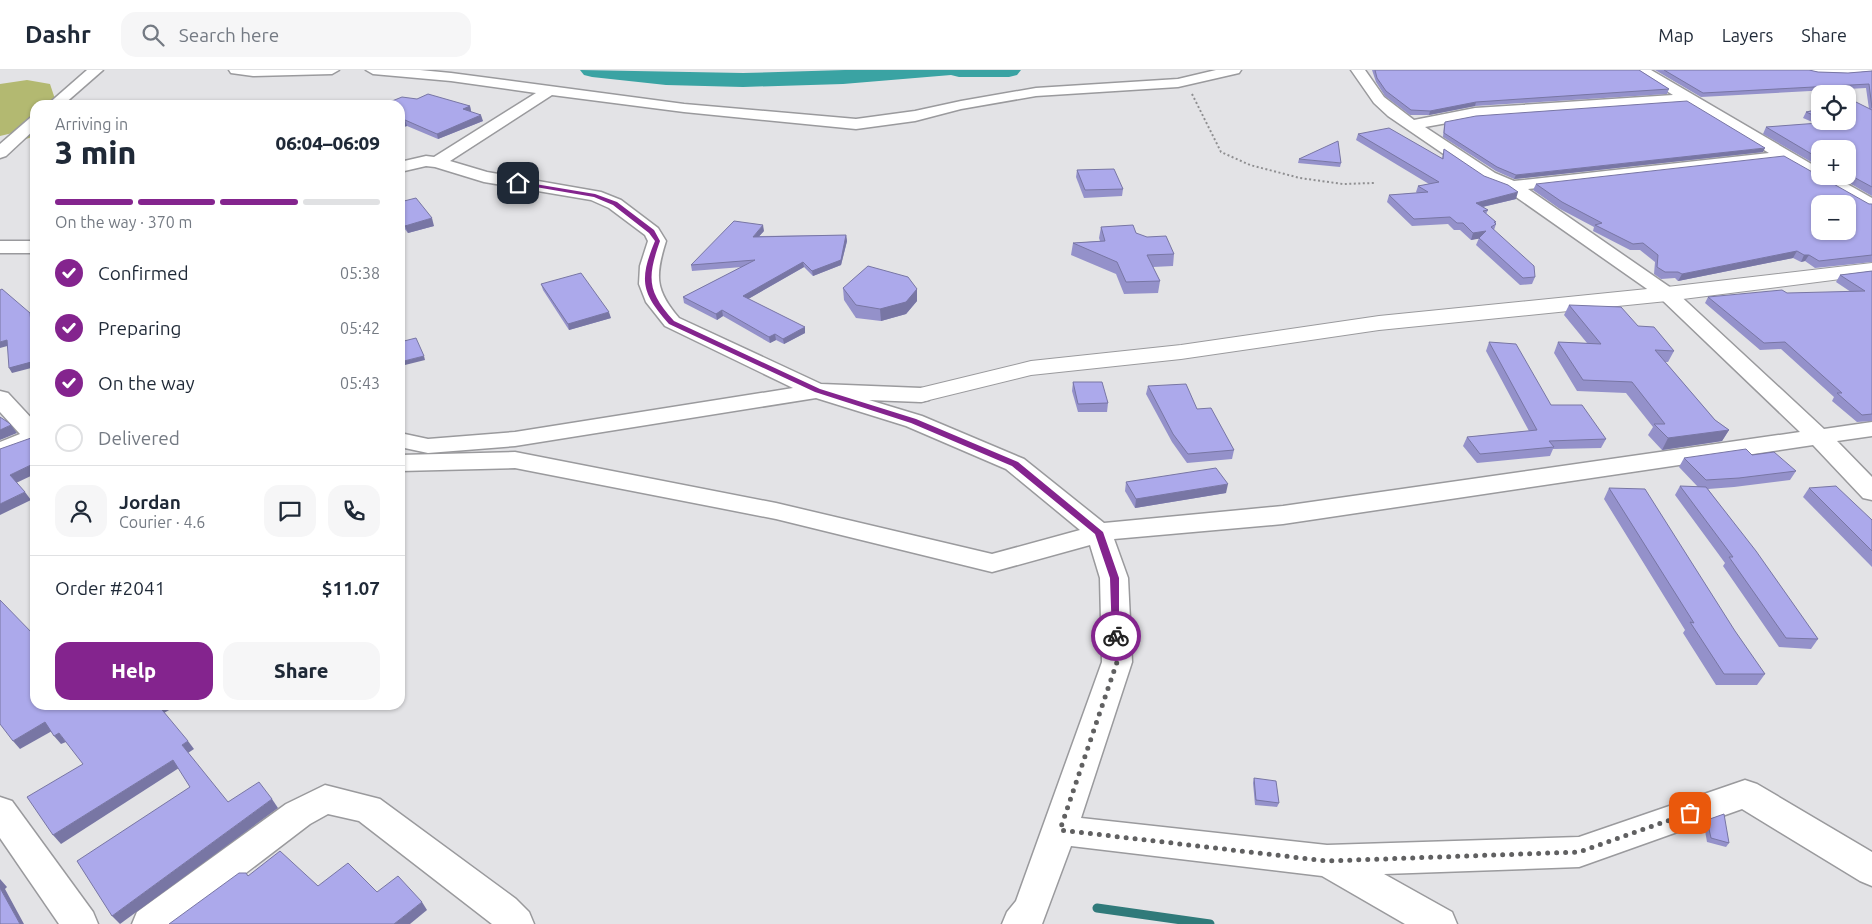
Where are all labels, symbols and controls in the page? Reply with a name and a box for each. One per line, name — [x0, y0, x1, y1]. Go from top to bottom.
search box — [121, 12, 471, 57]
text: Dashr — [25, 21, 91, 48]
icon: search — [139, 21, 167, 49]
text: Search here — [179, 24, 279, 46]
text: Map — [1658, 25, 1694, 45]
text: Layers — [1722, 25, 1773, 45]
text: Share — [1801, 25, 1847, 45]
map controls — [1811, 85, 1856, 240]
button: locate — [1811, 85, 1856, 130]
text: Arriving in — [55, 115, 128, 133]
text: 06:04–06:09 — [275, 132, 380, 154]
text: 3 min — [55, 134, 136, 170]
button: + — [1811, 140, 1856, 185]
pin — [497, 162, 539, 204]
icon: home — [504, 169, 532, 197]
button: − — [1811, 195, 1856, 240]
text: On the way · 370 m — [55, 213, 192, 231]
icon: check — [55, 259, 83, 287]
text: Confirmed — [98, 262, 189, 284]
text: 05:38 — [340, 264, 380, 282]
icon: check — [55, 314, 83, 342]
text: Preparing — [98, 317, 182, 339]
text: 05:42 — [340, 319, 380, 337]
icon: check — [55, 369, 83, 397]
text: On the way — [98, 372, 195, 394]
text: 05:43 — [340, 374, 380, 392]
text: Delivered — [98, 427, 180, 449]
button: person — [55, 485, 107, 537]
button: chat — [264, 485, 316, 537]
button: phone — [328, 485, 380, 537]
text: Jordan — [119, 491, 181, 513]
text: Courier · 4.6 — [119, 513, 205, 531]
text: Order #2041 — [55, 577, 165, 599]
text: $11.07 — [322, 577, 380, 599]
courier — [1091, 611, 1141, 661]
icon: bike — [1102, 622, 1130, 650]
button: Help — [55, 642, 213, 700]
button: Share — [223, 642, 380, 700]
pin — [1669, 792, 1711, 834]
icon: bag — [1676, 799, 1704, 827]

